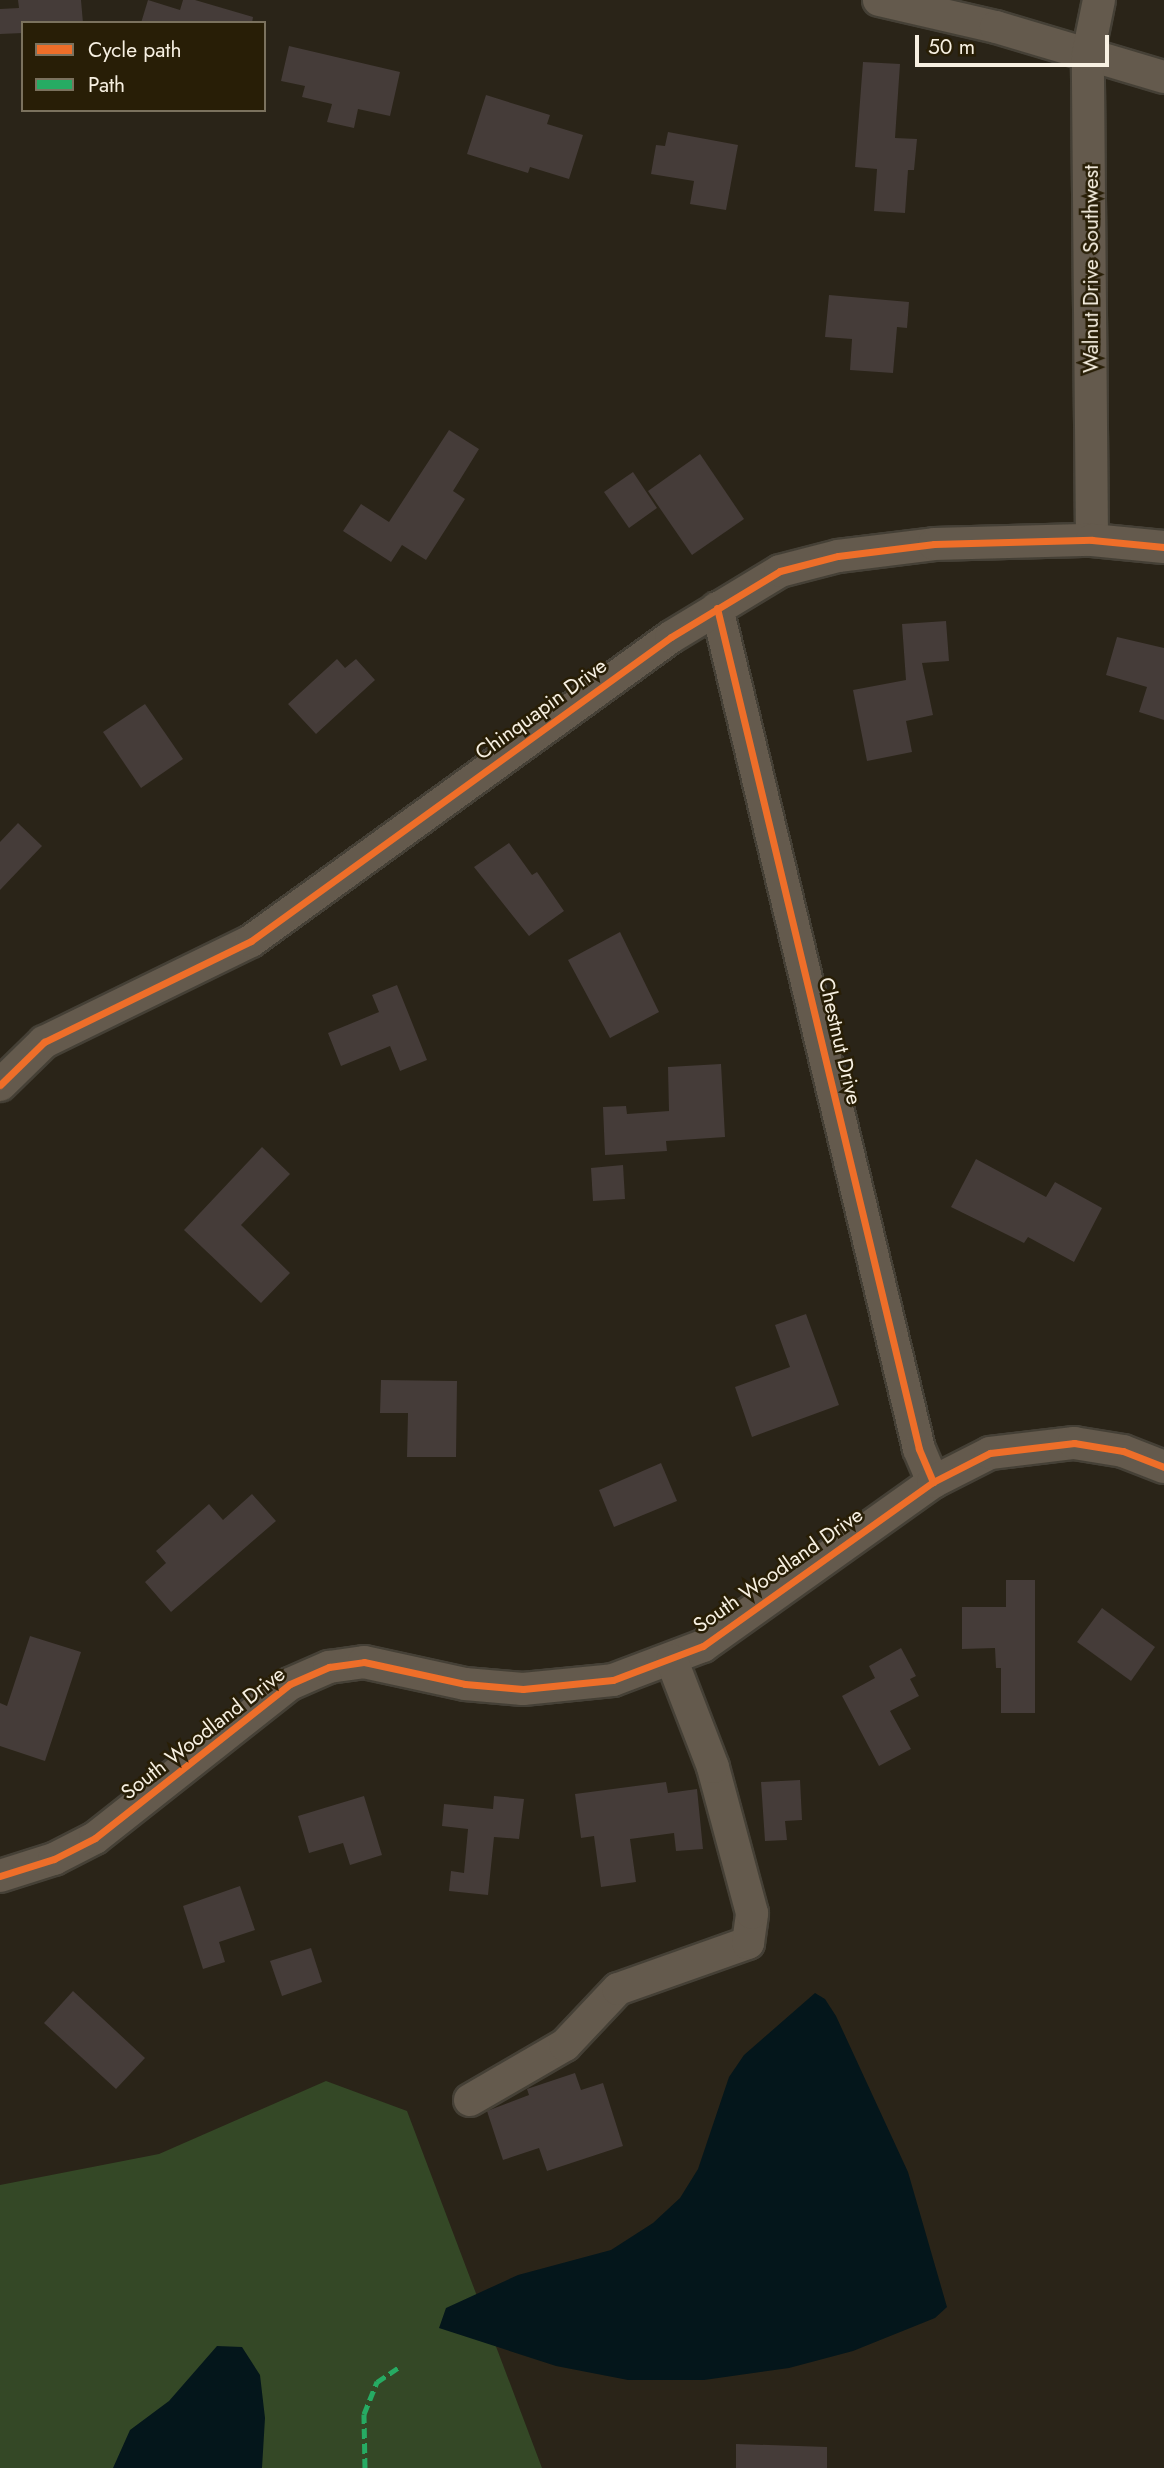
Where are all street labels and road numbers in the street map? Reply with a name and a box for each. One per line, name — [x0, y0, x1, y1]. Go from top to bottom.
street label: Walnut Drive Southwest — [1078, 165, 1104, 373]
street label: Chinquapin Drive — [470, 653, 612, 765]
street label: Chestnut Drive — [813, 975, 867, 1107]
street label: South Woodland Drive — [688, 1502, 868, 1638]
street label: South Woodland Drive — [116, 1661, 290, 1805]

